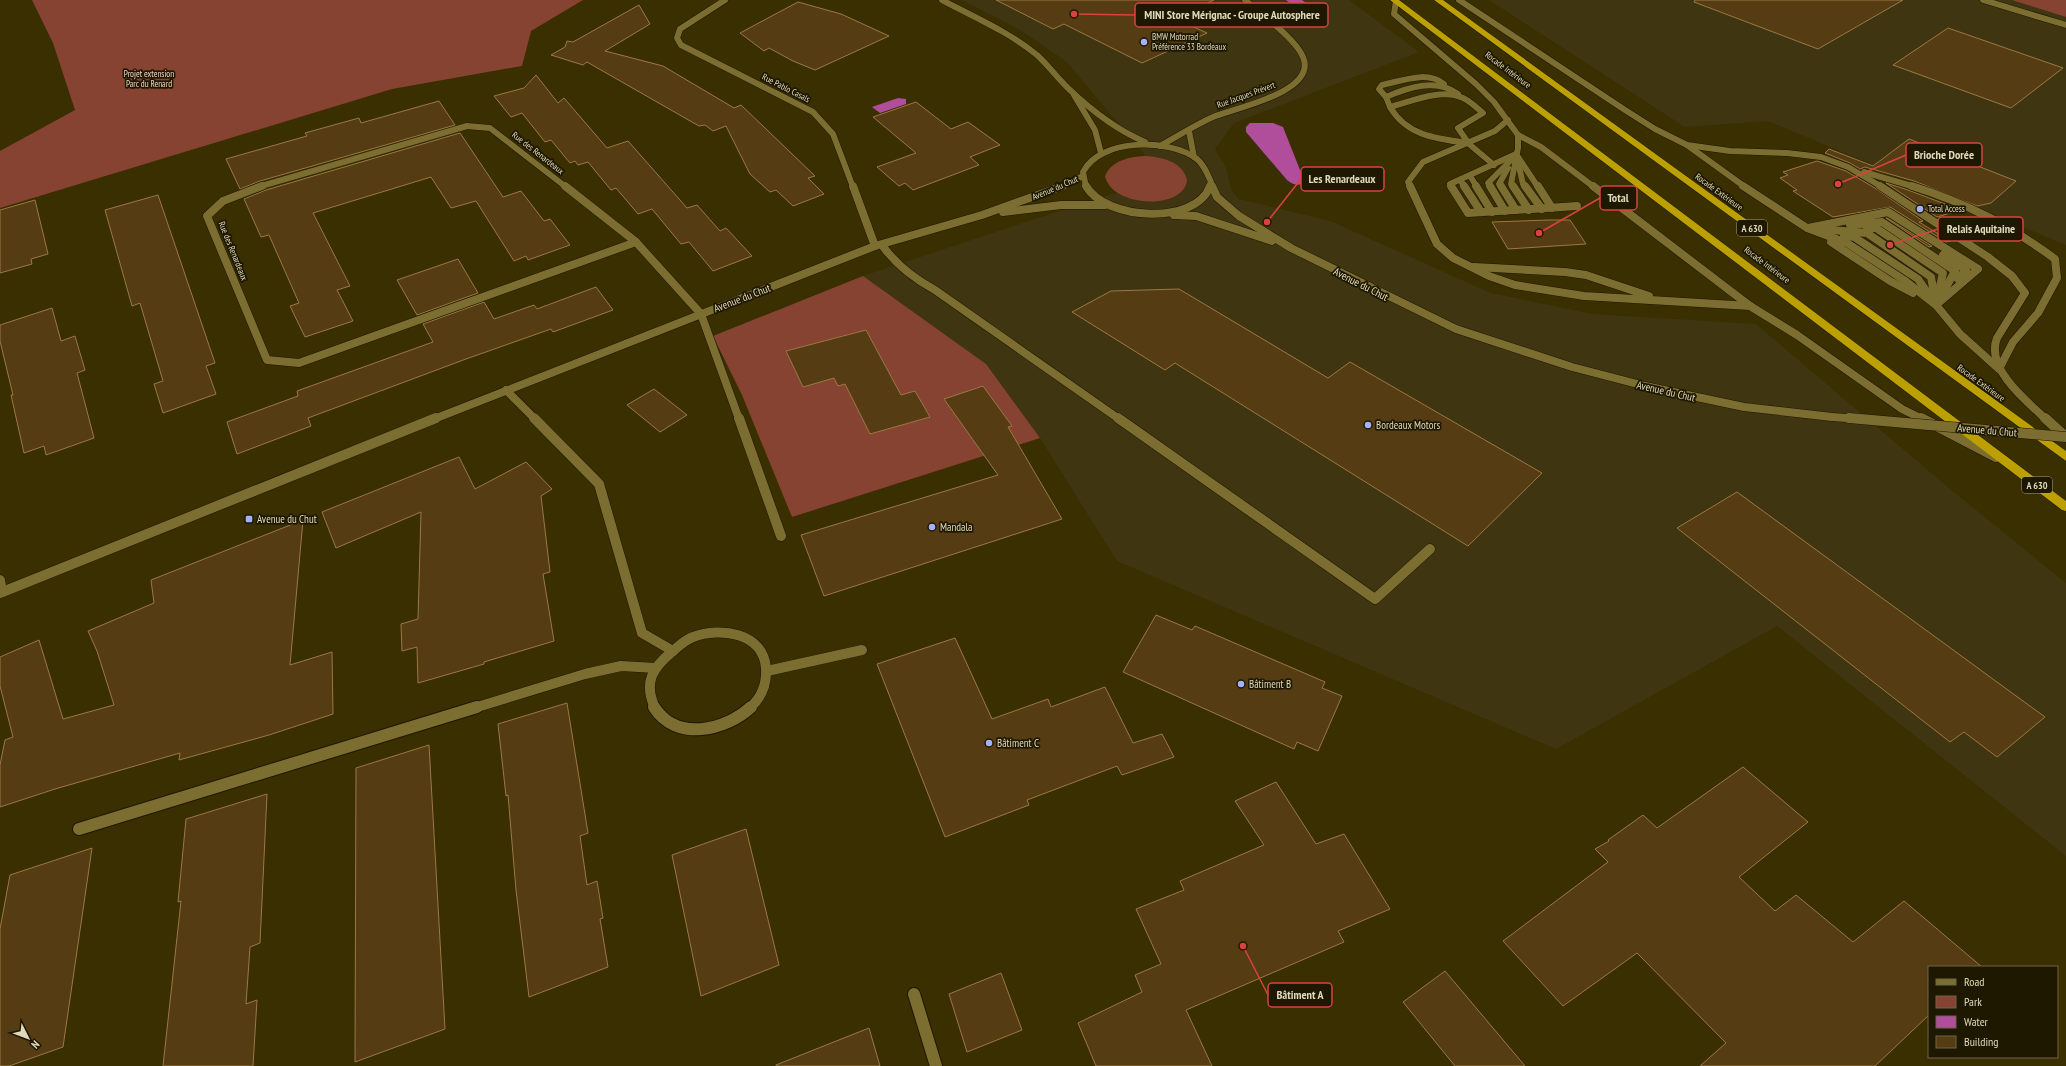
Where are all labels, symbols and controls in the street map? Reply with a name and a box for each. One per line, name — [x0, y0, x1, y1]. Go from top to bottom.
callout: MINI Store Mérignac - Groupe Autosphere — [1135, 3, 1328, 27]
text: MINI Store Mérignac - Groupe Autosphere — [1144, 7, 1320, 22]
place label: BMW Motorrad Préférence 33 Bordeaux — [1152, 31, 1226, 52]
marker: BMW Motorrad Préférence 33 Bordeaux — [1139, 37, 1149, 47]
street label: Rocade Intérieure — [1483, 49, 1534, 91]
park label: Projet extension Parc du Renard — [124, 68, 174, 89]
street label: Rue Pablo Casals — [760, 71, 812, 104]
street label: Rue Jacques Prévert — [1215, 79, 1277, 110]
street label: Rue des Renardeaux — [510, 129, 567, 176]
callout: Brioche Dorée — [1906, 143, 1982, 167]
text: Brioche Dorée — [1914, 147, 1974, 162]
callout: Les Renardeaux — [1301, 167, 1384, 191]
text: Les Renardeaux — [1308, 171, 1376, 186]
street label: Rocade Extérieure — [1693, 171, 1745, 213]
street label: Avenue du Chut — [1030, 173, 1080, 202]
callout: Total — [1600, 186, 1637, 210]
text: Total — [1607, 190, 1629, 205]
place label: Total Access — [1928, 203, 1965, 214]
marker: Total Access — [1915, 204, 1925, 214]
callout: Relais Aquitaine — [1938, 217, 2023, 241]
street label: Rue des Renardeaux — [217, 220, 250, 282]
road number: A 630 — [1737, 220, 1767, 236]
text: Relais Aquitaine — [1947, 221, 2015, 236]
street label: Rocade Intérieure — [1742, 244, 1793, 286]
street label: Avenue du Chut — [1331, 264, 1391, 304]
street label: Avenue du Chut — [712, 281, 772, 315]
street label: Rocade Extérieure — [1955, 362, 2007, 404]
street label: Avenue du Chut — [1635, 377, 1697, 405]
place label: Bordeaux Motors — [1376, 418, 1440, 432]
marker: Bordeaux Motors — [1363, 420, 1373, 430]
street label: Avenue du Chut — [1957, 420, 2017, 440]
road number: A 630 — [2022, 477, 2052, 493]
place label: Avenue du Chut — [257, 512, 317, 526]
marker: Avenue du Chut — [244, 514, 254, 524]
place label: Mandala — [940, 520, 972, 534]
marker: Mandala — [927, 522, 937, 532]
place label: Bâtiment B — [1249, 677, 1291, 691]
marker: Bâtiment B — [1236, 679, 1246, 689]
place label: Bâtiment C — [997, 736, 1039, 750]
marker: Bâtiment C — [984, 738, 994, 748]
legend — [1928, 966, 2058, 1058]
text: Road — [1964, 974, 1984, 989]
callout: Bâtiment A — [1268, 983, 1332, 1007]
text: Bâtiment A — [1276, 987, 1325, 1002]
text: Park — [1964, 994, 1982, 1009]
text: Water — [1964, 1014, 1989, 1029]
north arrow — [8, 1018, 48, 1058]
text: Building — [1964, 1034, 1999, 1049]
text: N — [28, 1038, 43, 1052]

